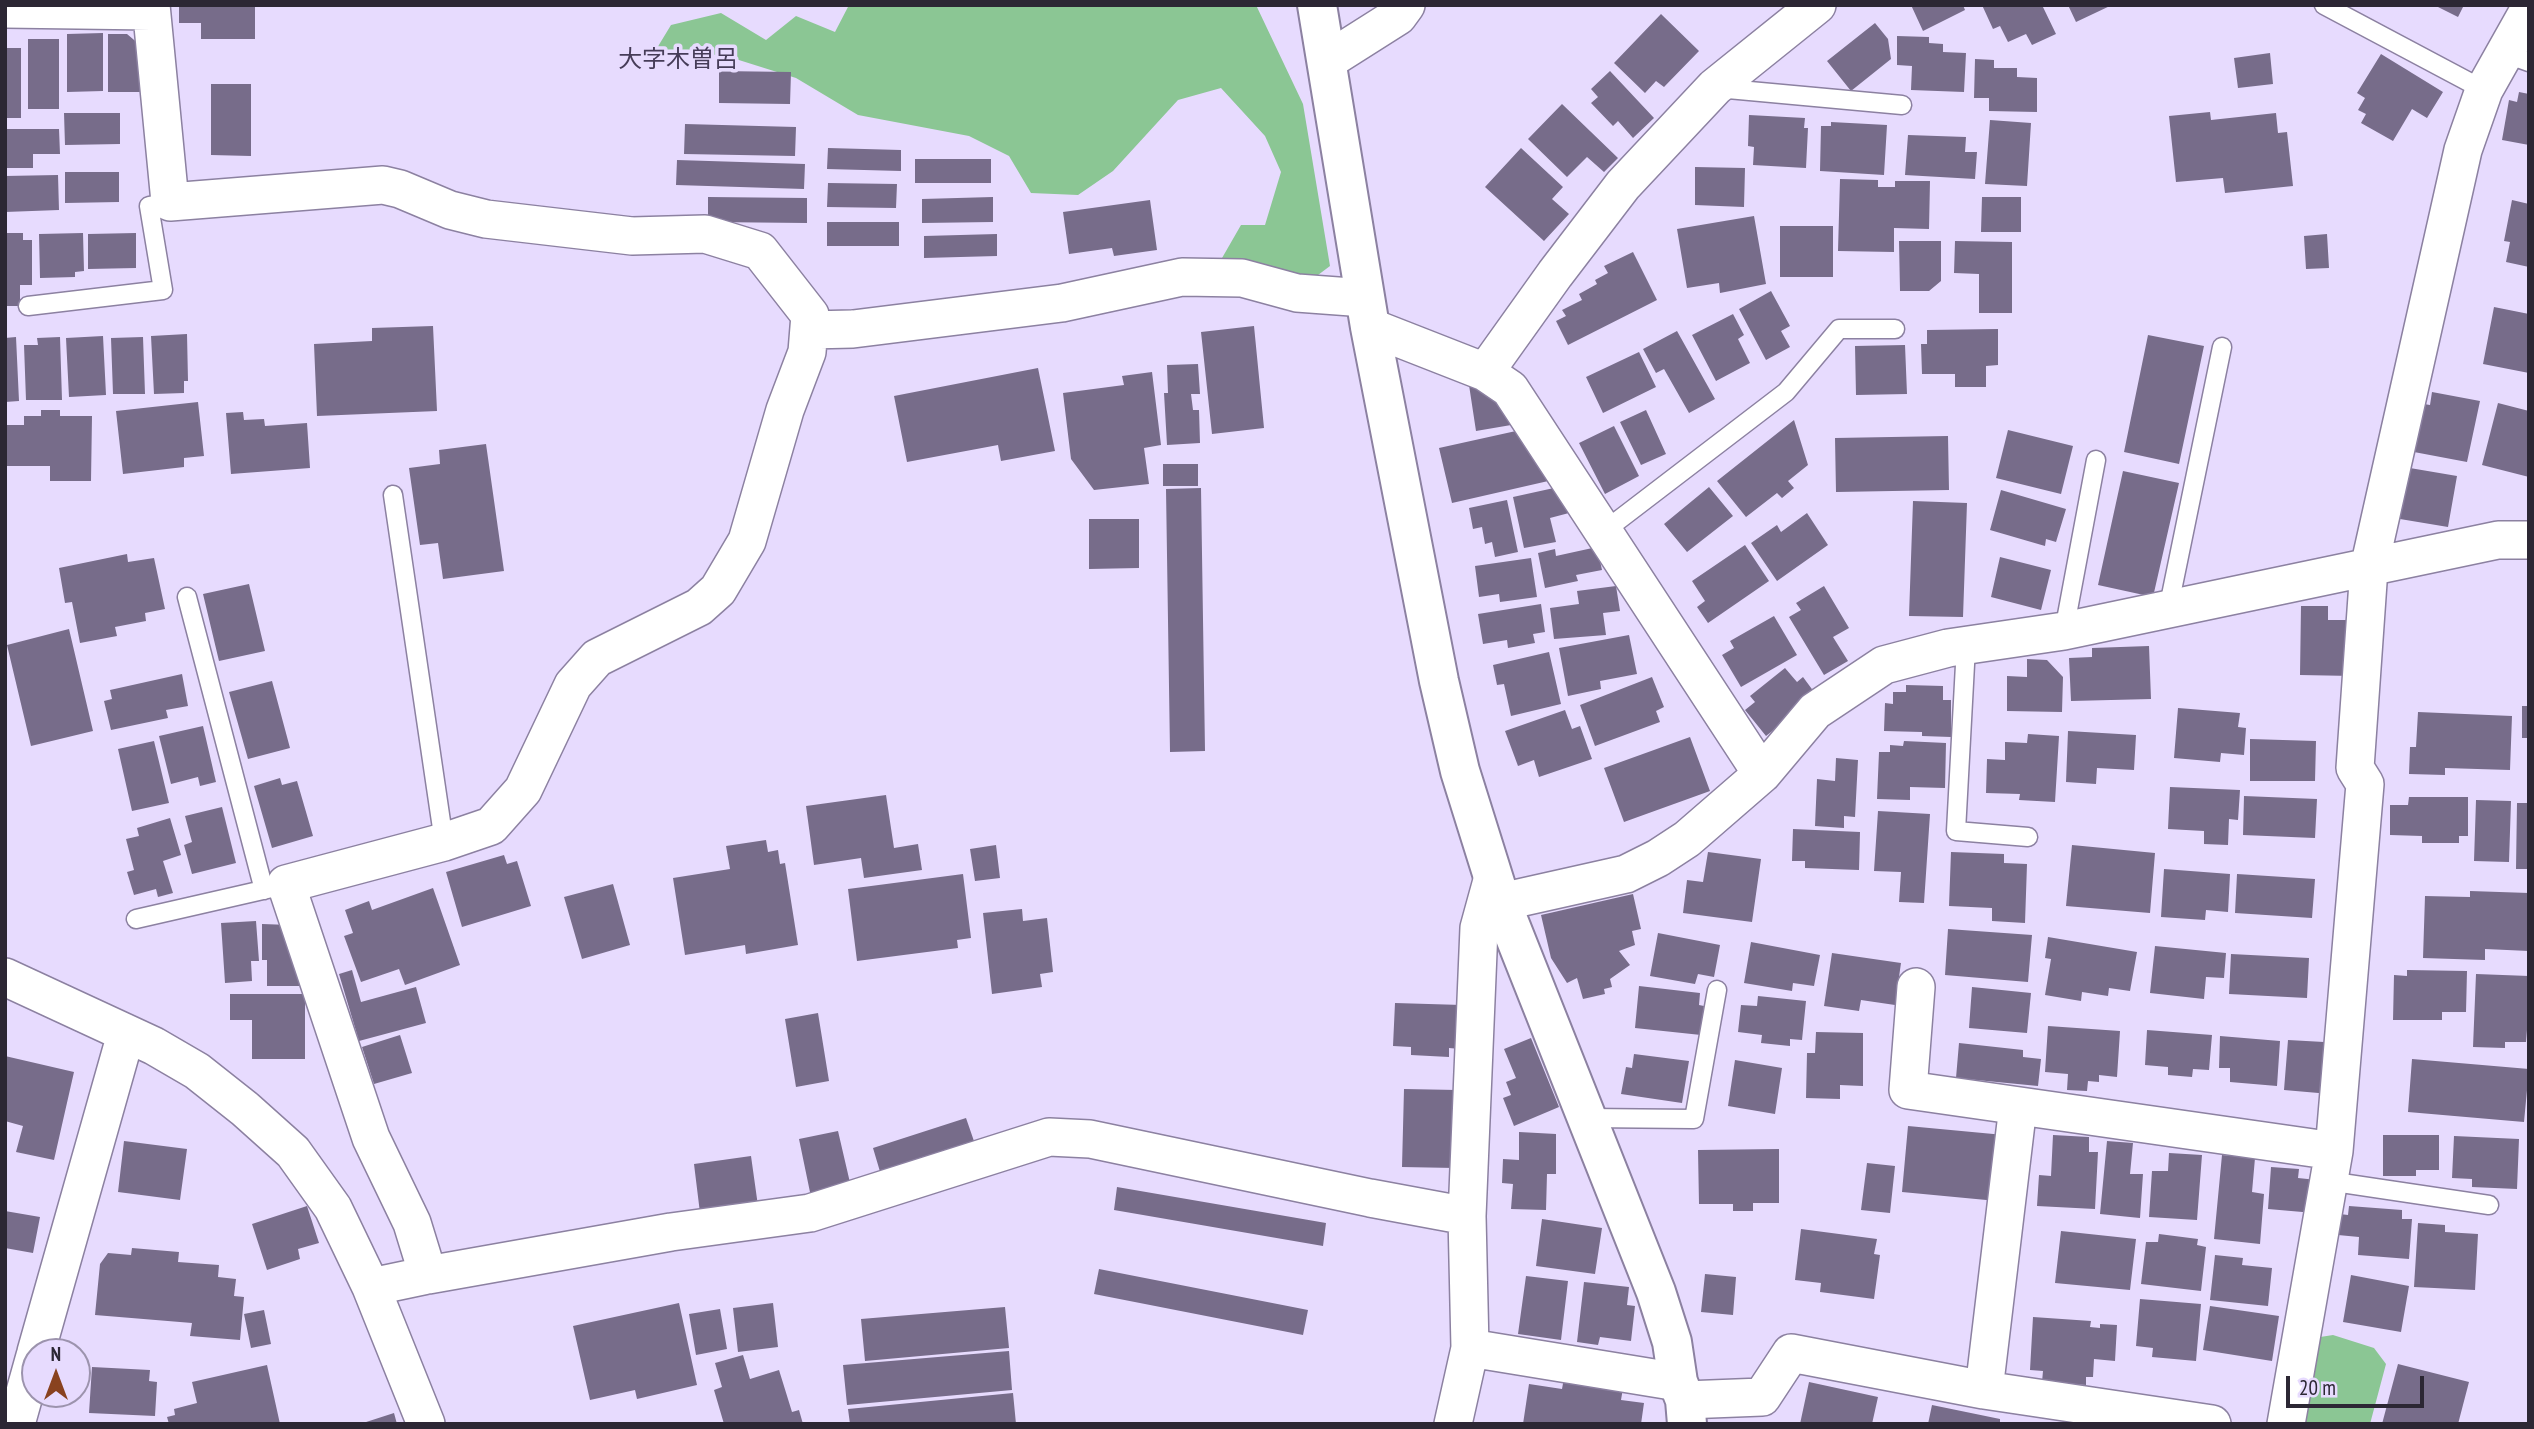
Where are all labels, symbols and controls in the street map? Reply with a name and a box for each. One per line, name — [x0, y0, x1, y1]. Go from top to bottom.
district label: 大字木曽呂 — [618, 46, 738, 74]
north arrow — [21, 1338, 91, 1408]
text: N — [51, 1342, 61, 1366]
scale bar — [2289, 1362, 2427, 1406]
text: 20 m — [2299, 1374, 2336, 1401]

